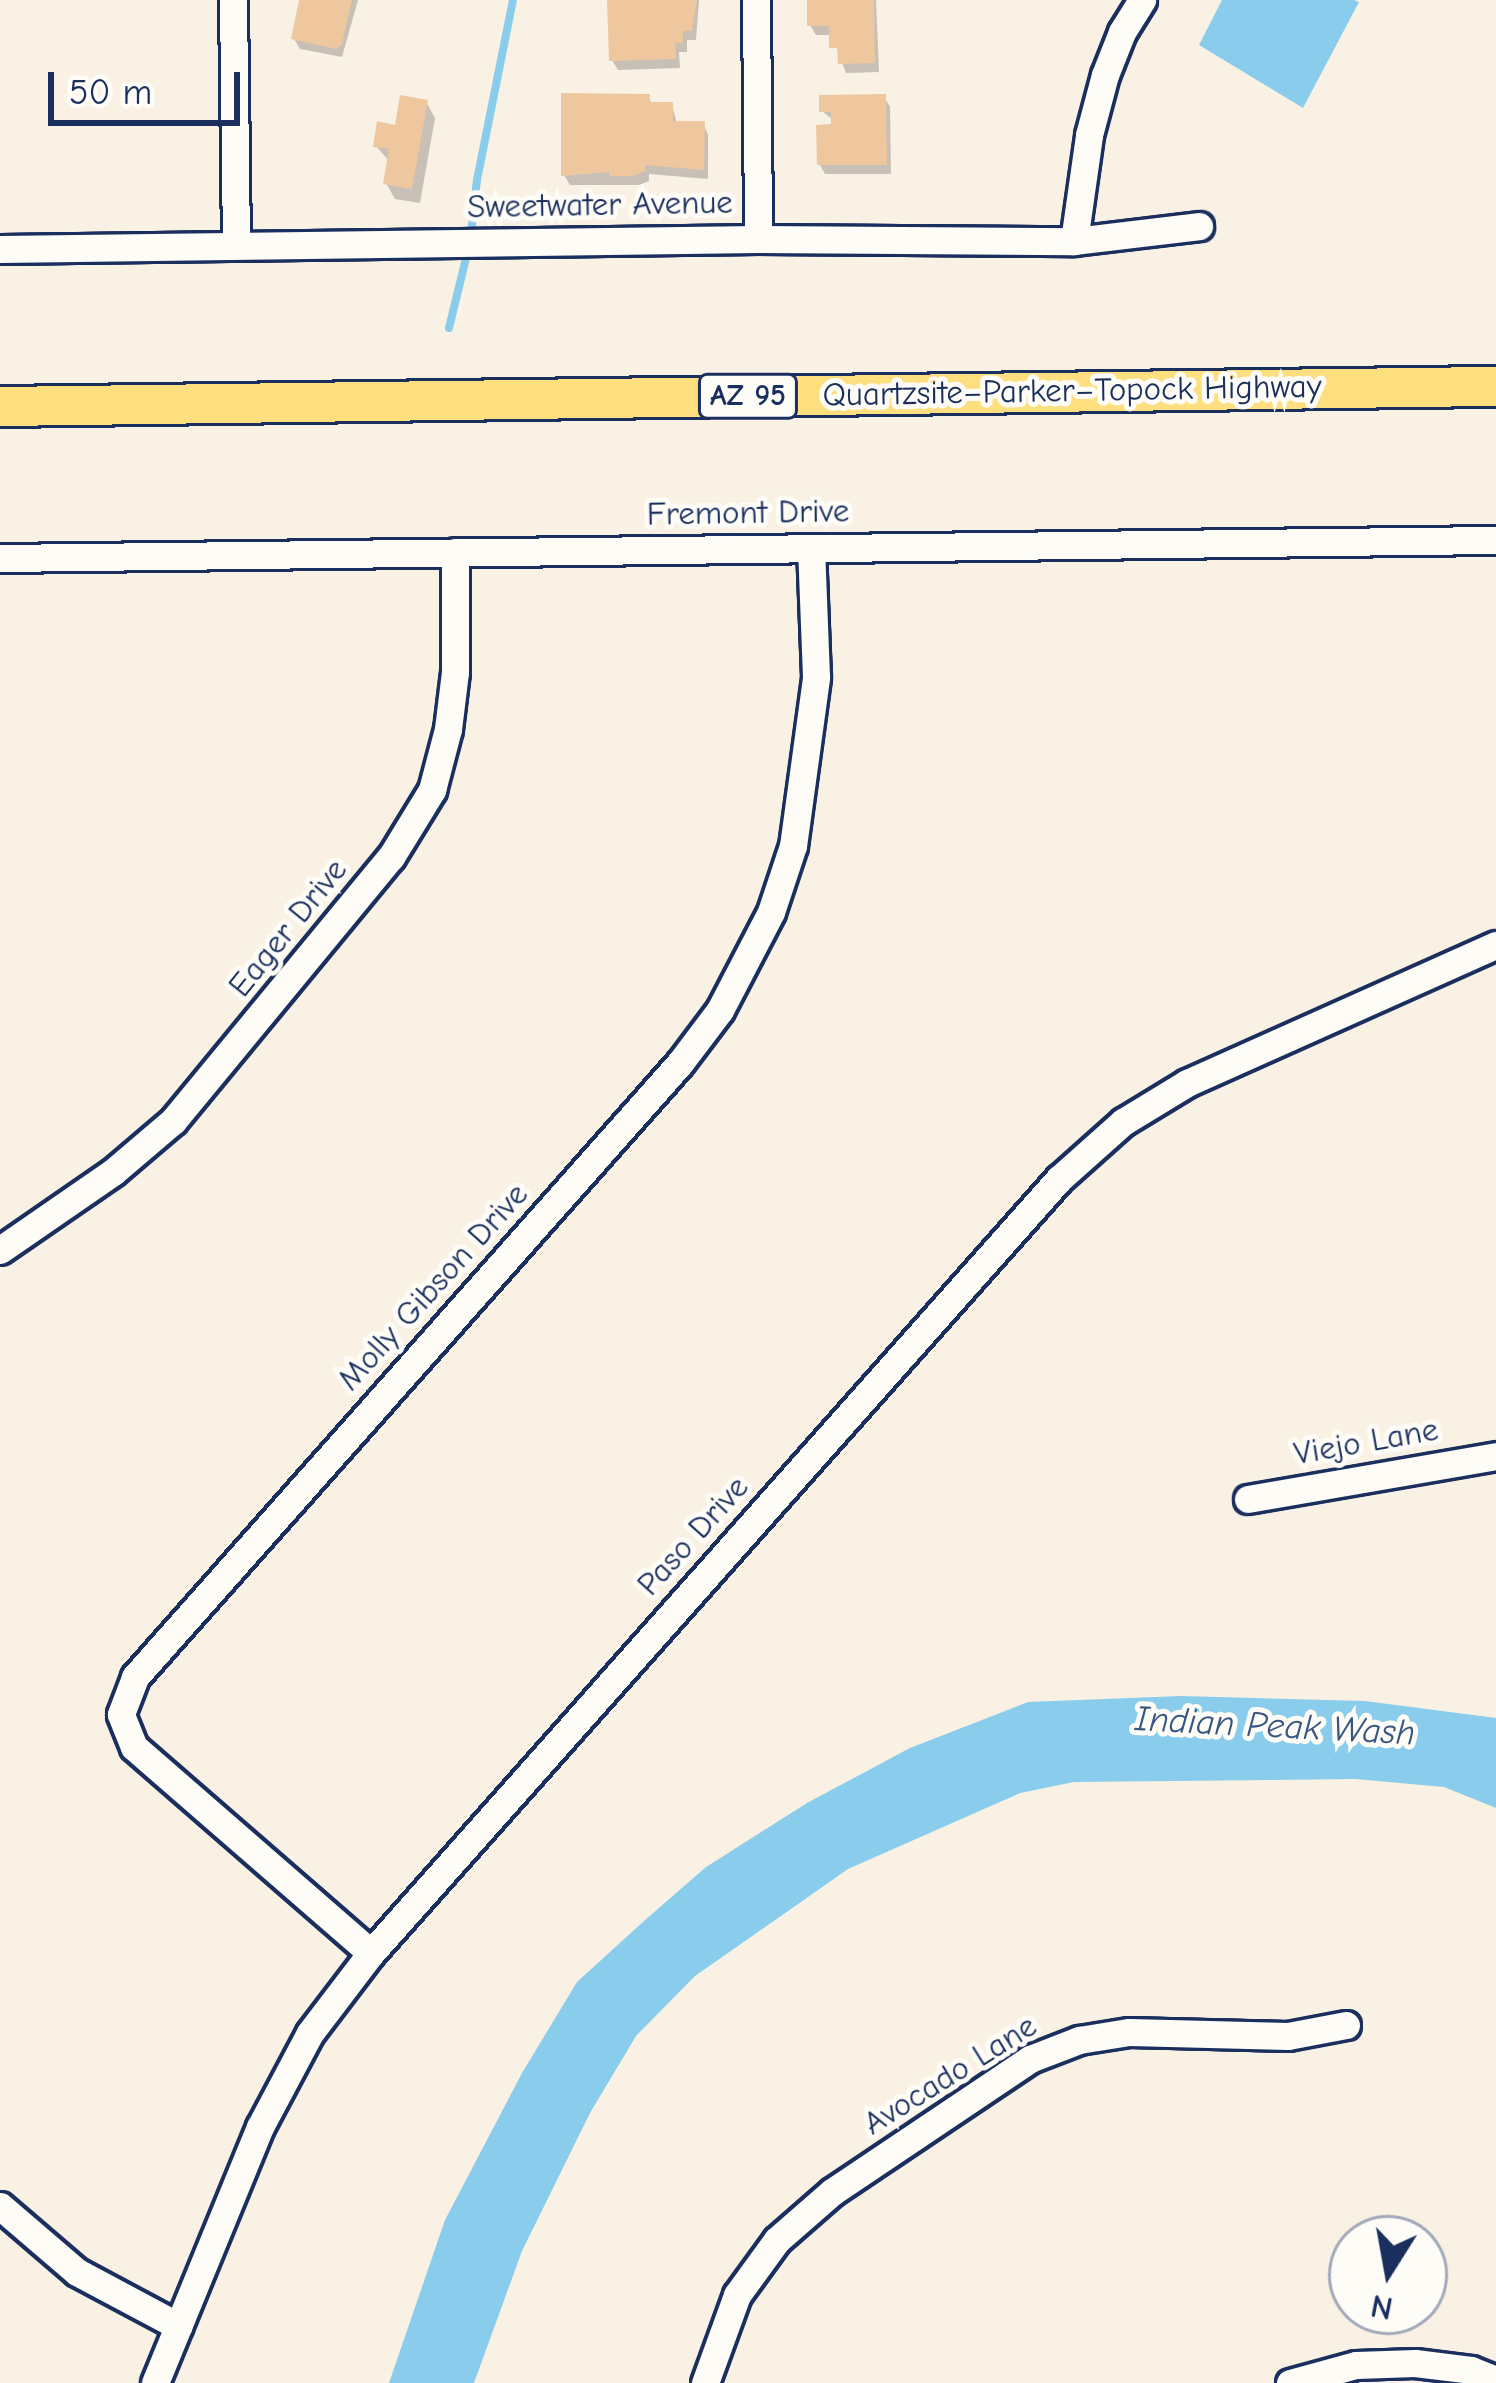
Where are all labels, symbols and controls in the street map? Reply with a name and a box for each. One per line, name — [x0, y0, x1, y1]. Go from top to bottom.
scale bar — [54, 48, 246, 122]
text: 50 m — [69, 72, 152, 113]
street label: Sweetwater Avenue — [467, 183, 733, 227]
street label: Quartzsite–Parker–Topock Highway — [822, 367, 1322, 415]
road number: AZ 95 — [697, 372, 799, 420]
street label: Fremont Drive — [646, 491, 850, 535]
street label: Eager Drive — [220, 851, 356, 1005]
street label: Molly Gibson Drive — [330, 1175, 536, 1399]
street label: Viejo Lane — [1291, 1410, 1441, 1474]
street label: Paso Drive — [629, 1468, 757, 1604]
water label: Indian Peak Wash — [1134, 1697, 1416, 1755]
street label: Avocado Lane — [856, 2006, 1044, 2144]
north arrow — [1328, 2215, 1448, 2335]
text: N — [1368, 2287, 1396, 2328]

